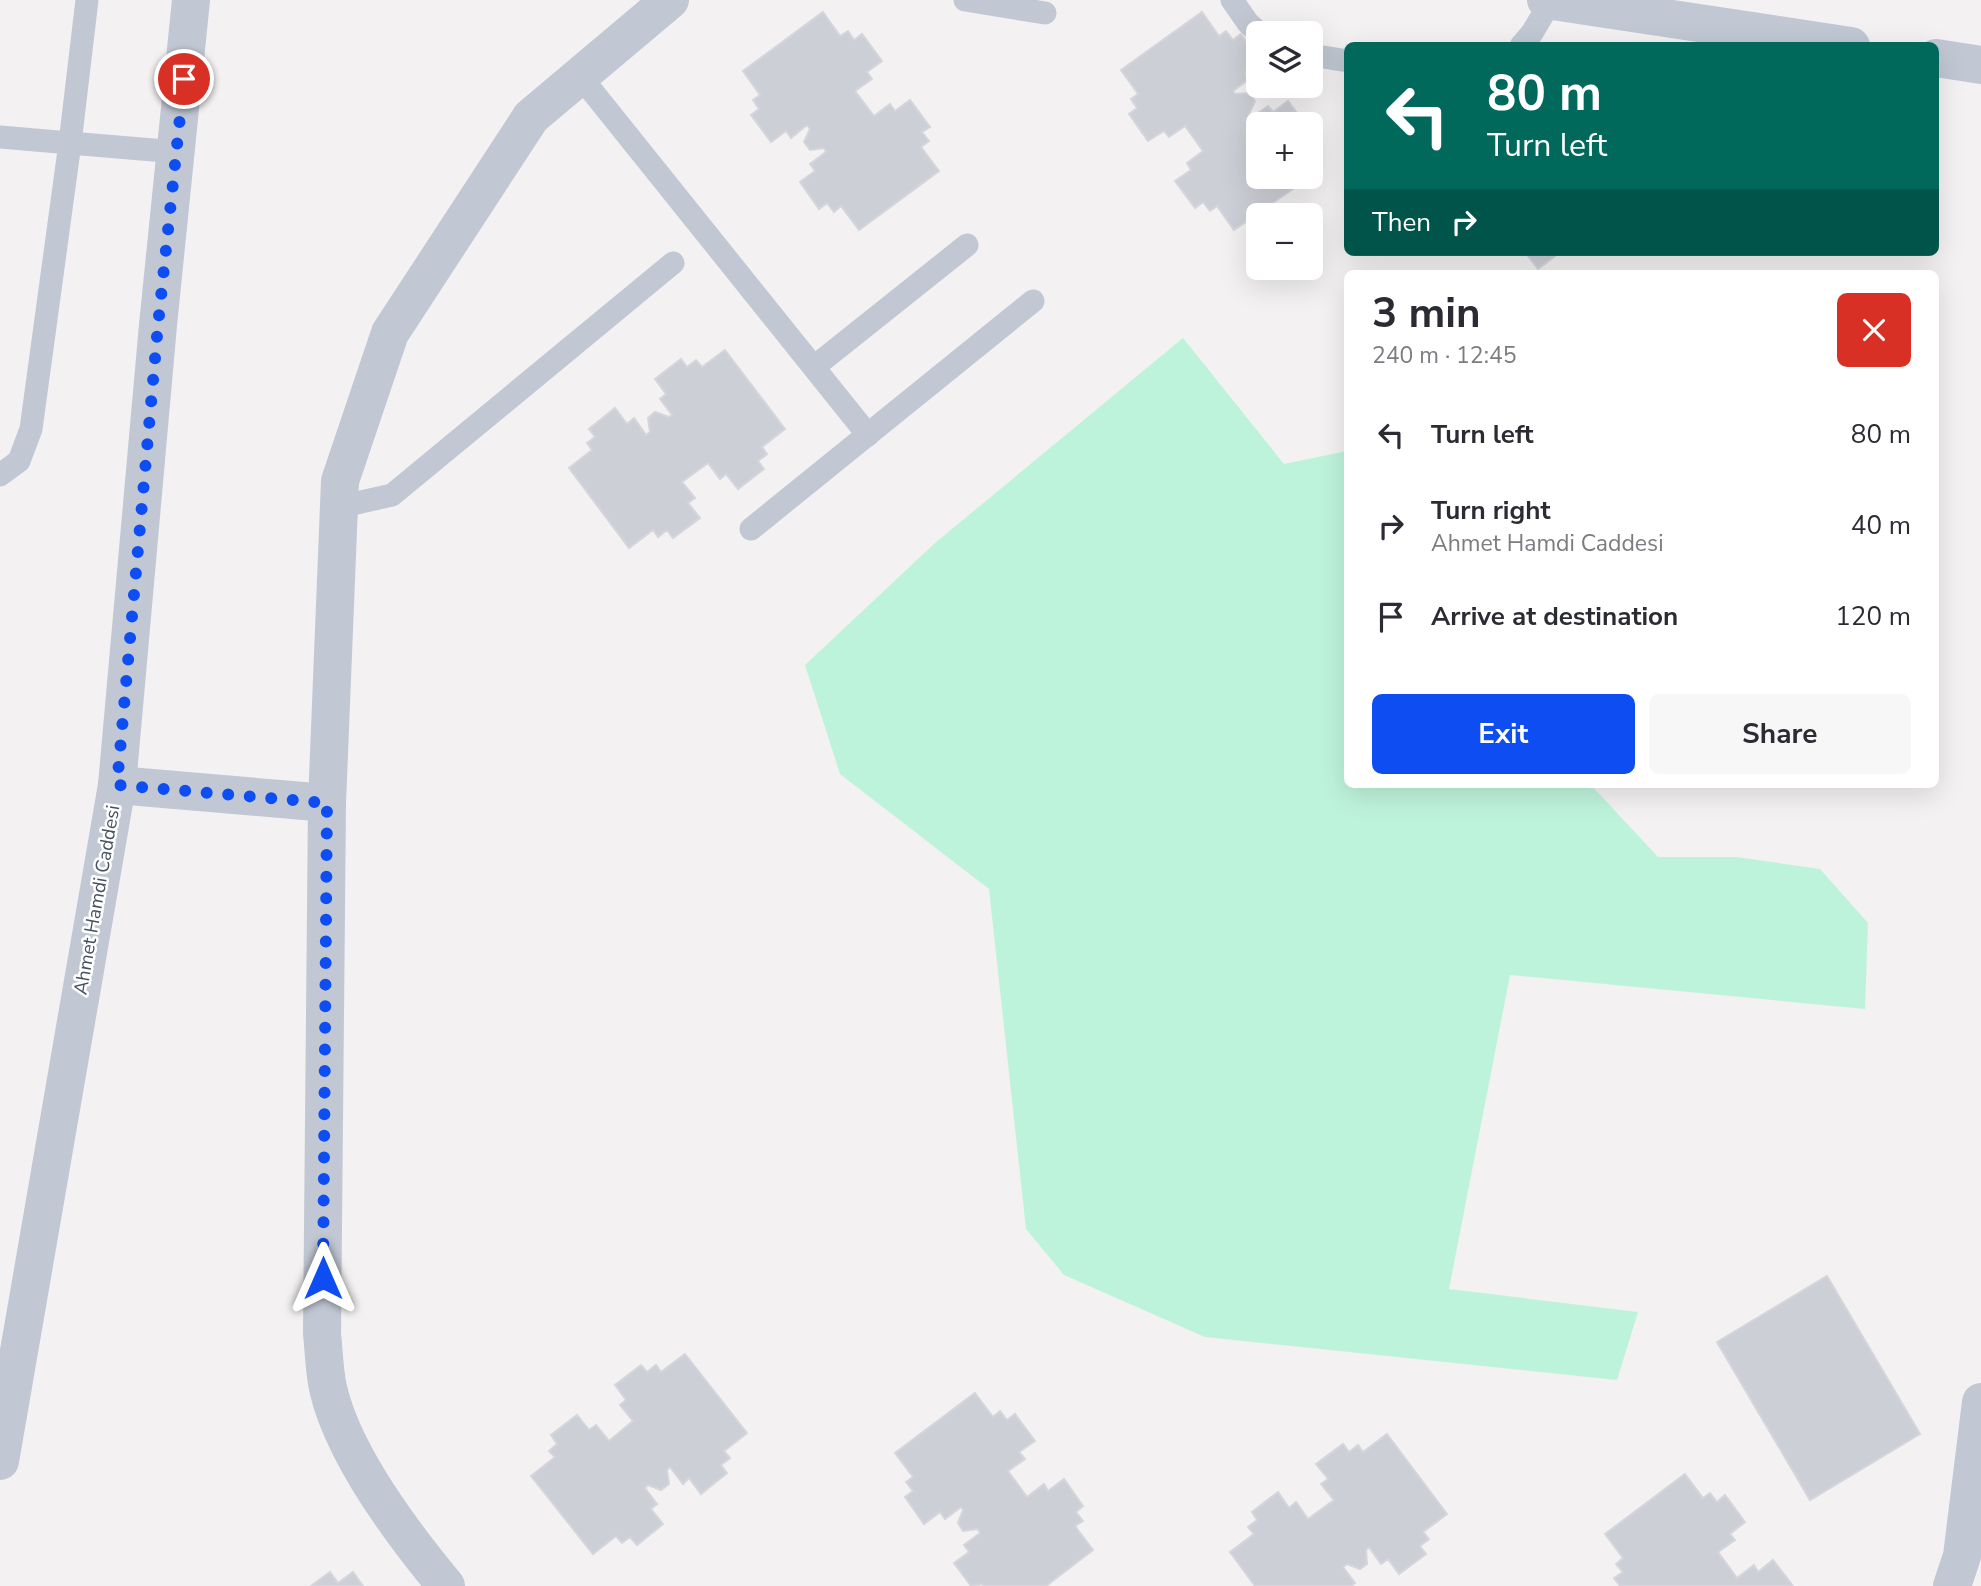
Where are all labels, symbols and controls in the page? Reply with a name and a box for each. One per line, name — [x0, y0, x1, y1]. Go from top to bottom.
map controls — [1246, 21, 1323, 280]
button: layers — [1246, 21, 1323, 98]
pin — [154, 49, 214, 109]
icon: arrive — [165, 60, 203, 98]
text: 80 m — [1487, 60, 1602, 127]
icon: left — [1372, 70, 1463, 161]
button: + — [1246, 112, 1323, 189]
text: Turn left — [1487, 124, 1607, 167]
button: − — [1246, 203, 1323, 280]
icon: right — [1445, 203, 1483, 241]
text: Then — [1372, 205, 1431, 240]
text: 3 min — [1372, 285, 1481, 342]
button: close — [1837, 293, 1911, 367]
text: 240 m · 12:45 — [1372, 340, 1517, 371]
icon: left — [1372, 416, 1410, 454]
text: Turn left — [1431, 417, 1534, 452]
text: 80 m — [1851, 417, 1911, 452]
text: Turn right — [1431, 493, 1550, 528]
icon: right — [1372, 507, 1410, 545]
text: 40 m — [1851, 508, 1911, 543]
text: Ahmet Hamdi Caddesi — [1431, 528, 1664, 559]
icon: arrive — [1372, 598, 1410, 636]
text: Arrive at destination — [1431, 599, 1678, 634]
text: 120 m — [1835, 599, 1911, 634]
button: Exit — [1372, 694, 1635, 774]
button: Share — [1649, 694, 1911, 774]
street label: Ahmet Hamdi Caddesi — [68, 803, 126, 997]
position arrow — [286, 1241, 360, 1315]

